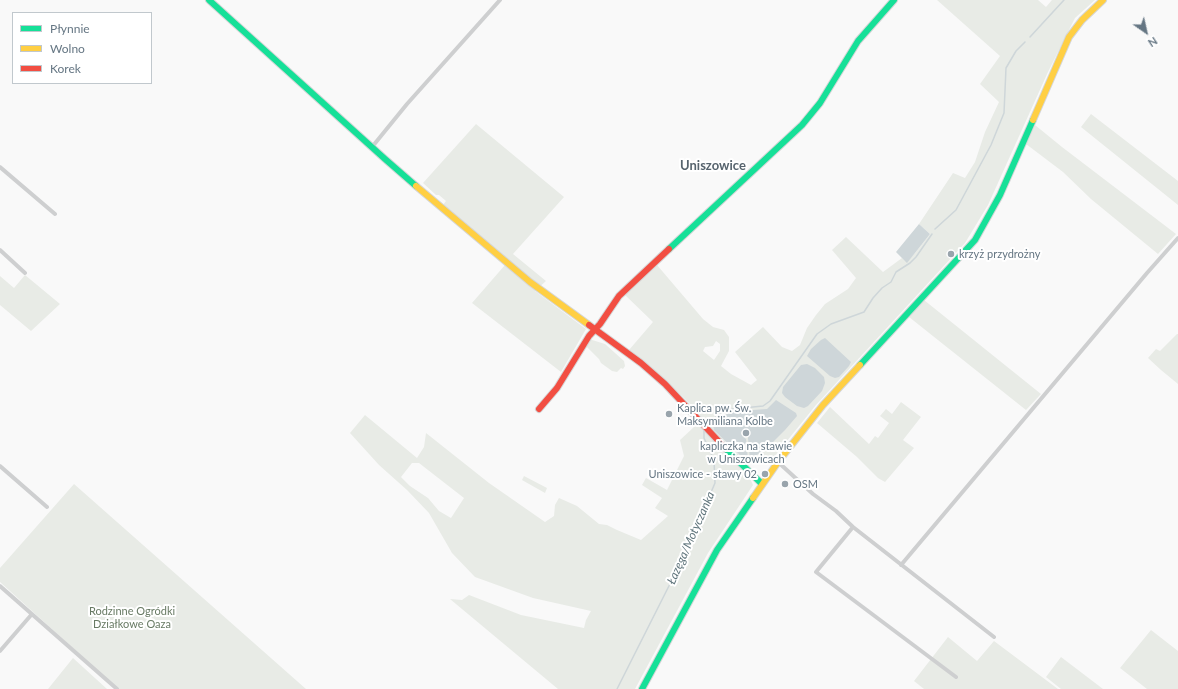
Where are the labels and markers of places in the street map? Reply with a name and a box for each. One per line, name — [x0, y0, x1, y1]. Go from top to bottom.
place label: krzyż przydrożny — [959, 247, 1040, 261]
marker: krzyż przydrożny — [946, 249, 956, 259]
place label: Kaplica pw. Św. Maksymiliana Kolbe — [677, 401, 773, 427]
marker: Kaplica pw. Św. Maksymiliana Kolbe — [664, 409, 674, 419]
marker: kapliczka na stawie w Uniszowicach — [741, 428, 751, 438]
place label: kapliczka na stawie w Uniszowicach — [700, 439, 792, 465]
place label: Uniszowice - stawy 02 — [649, 467, 757, 481]
marker: Uniszowice - stawy 02 — [760, 469, 770, 479]
place label: OSM — [793, 477, 818, 491]
marker: OSM — [780, 479, 790, 489]

